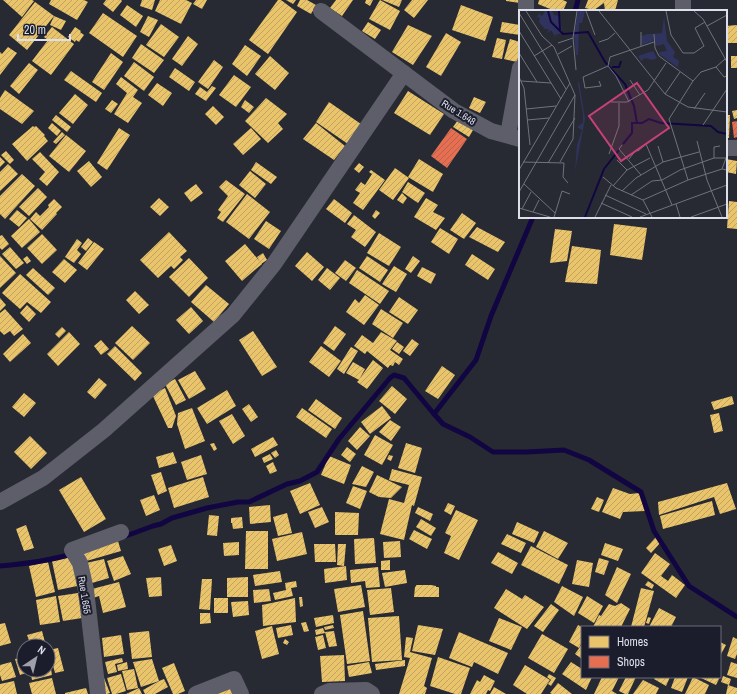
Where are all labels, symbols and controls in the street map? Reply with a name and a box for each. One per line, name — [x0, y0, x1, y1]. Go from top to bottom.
inset map — [519, 10, 727, 218]
scale bar — [18, 16, 70, 42]
text: 20 m — [24, 22, 46, 38]
street label: Rue 1.648 — [439, 97, 479, 128]
street label: Rue 1.655 — [75, 575, 94, 615]
legend — [581, 626, 721, 678]
text: Homes — [617, 634, 648, 650]
north arrow — [16, 638, 56, 678]
text: N — [35, 642, 48, 657]
text: Shops — [617, 654, 645, 670]

